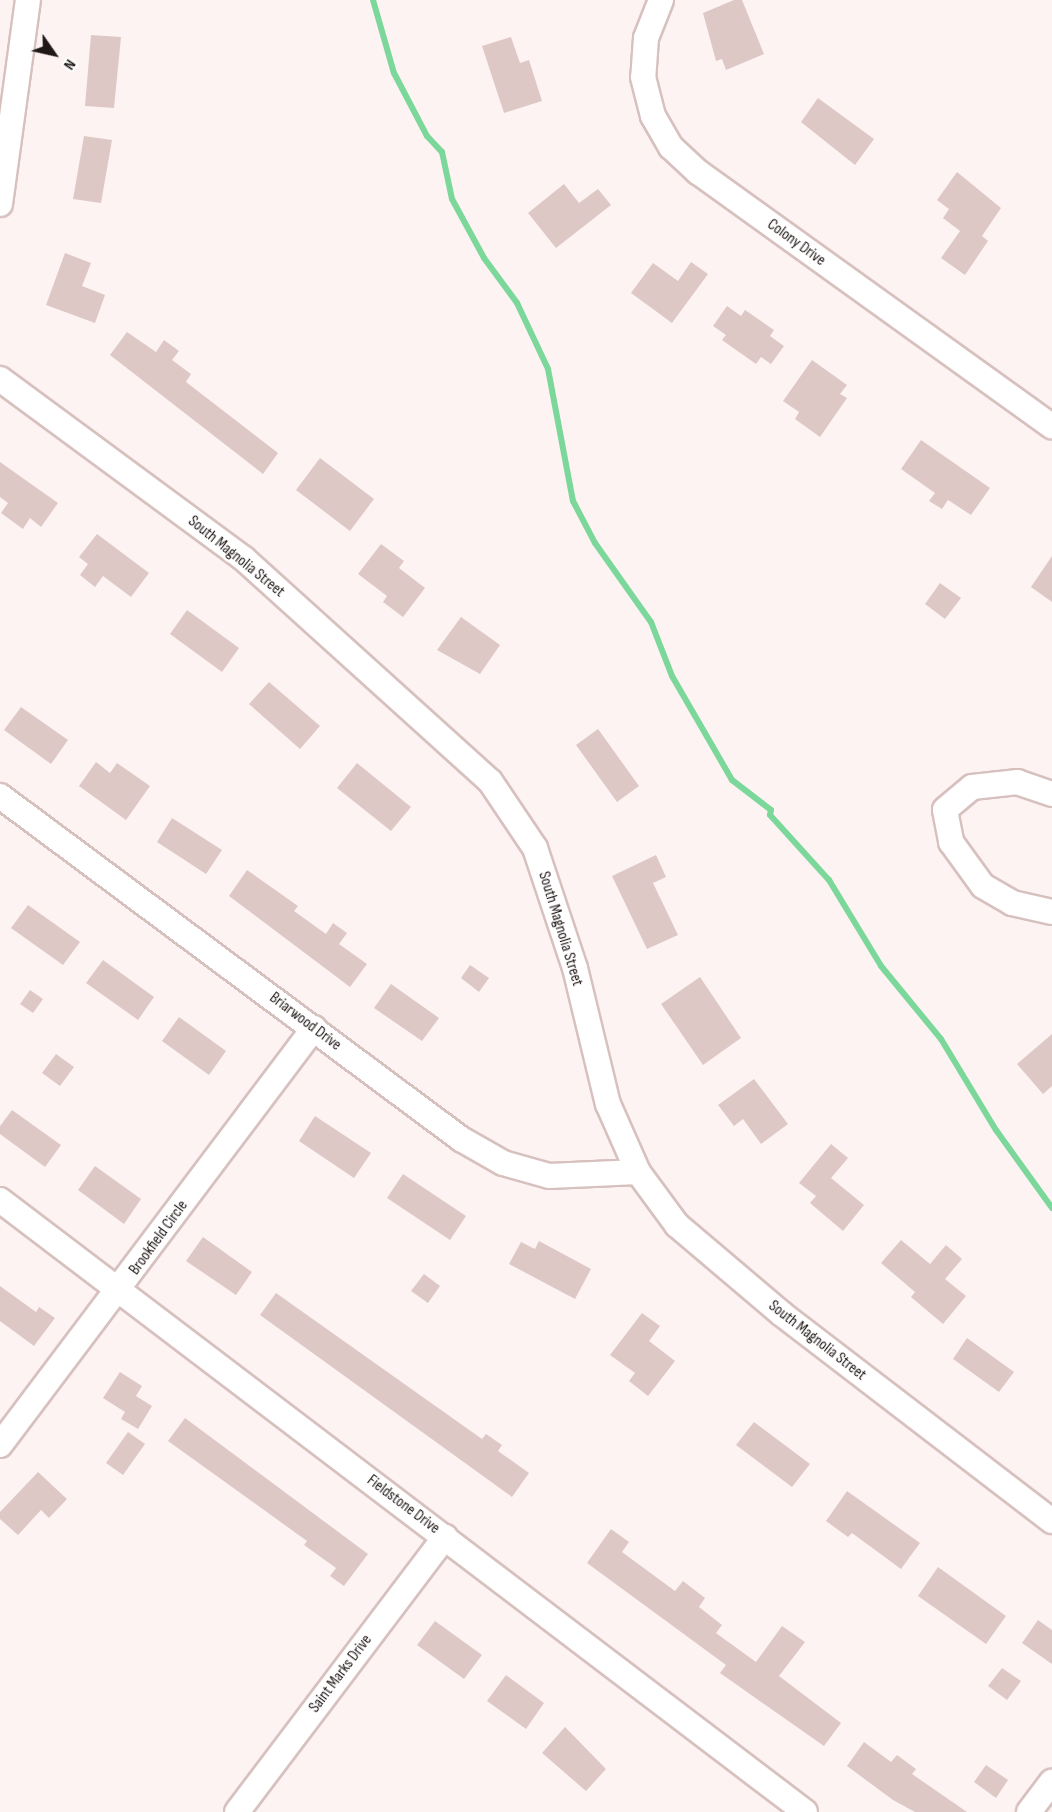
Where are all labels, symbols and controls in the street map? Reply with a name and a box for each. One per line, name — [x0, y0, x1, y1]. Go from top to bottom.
north arrow — [24, 24, 84, 84]
text: N — [59, 55, 80, 73]
street label: Colony Drive — [763, 215, 829, 271]
street label: South Magnolia Street — [184, 512, 288, 602]
street label: South Magnolia Street — [533, 869, 587, 989]
street label: Briarwood Drive — [265, 989, 345, 1055]
street label: Brookfield Circle — [126, 1197, 192, 1279]
street label: South Magnolia Street — [764, 1297, 870, 1385]
street label: Fieldstone Drive — [363, 1471, 443, 1539]
street label: Saint Marks Drive — [305, 1631, 377, 1717]

